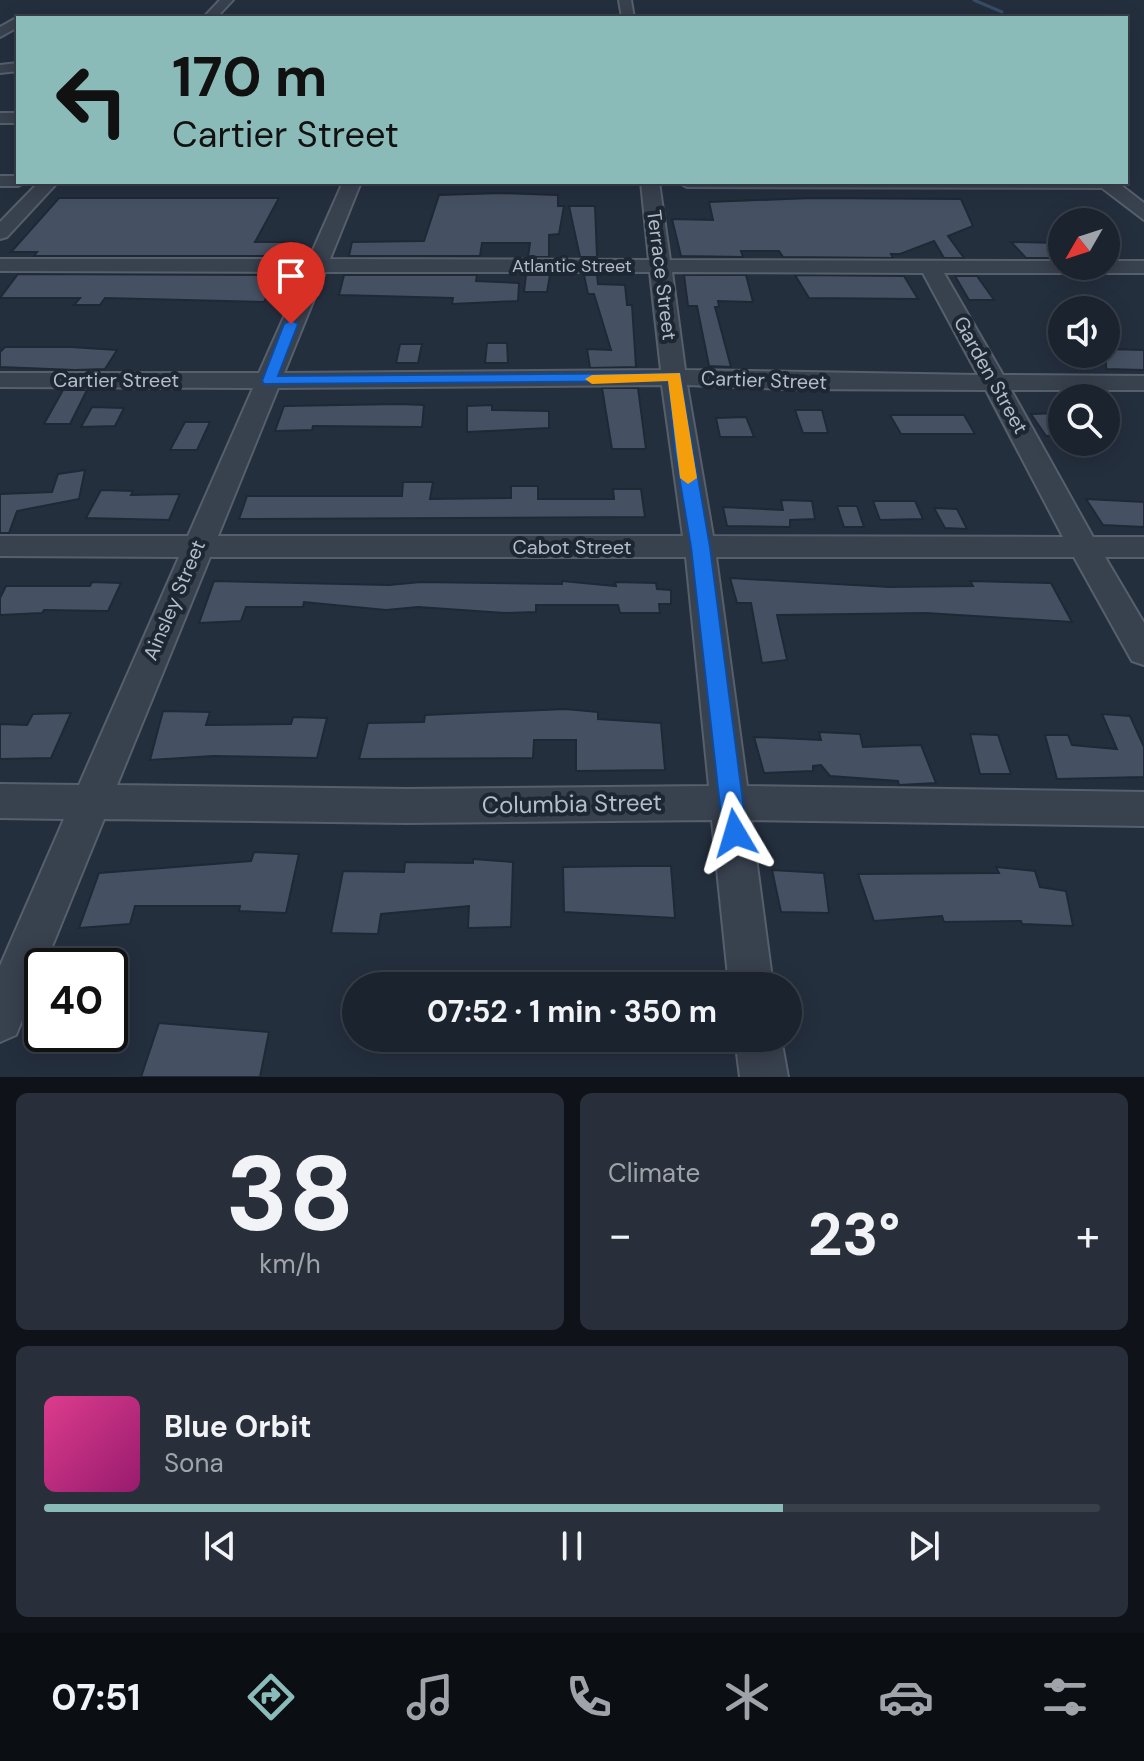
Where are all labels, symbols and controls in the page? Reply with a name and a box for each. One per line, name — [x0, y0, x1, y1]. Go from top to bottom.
text: 170 m — [172, 40, 327, 113]
icon: left — [40, 48, 144, 152]
text: Cartier Street — [172, 111, 399, 158]
street label: Terrace Street — [641, 208, 683, 342]
north arrow — [1048, 208, 1120, 280]
map controls — [1048, 208, 1120, 456]
pin — [257, 242, 325, 324]
icon: arrive — [269, 254, 313, 298]
street label: Atlantic Street — [512, 254, 632, 278]
button: sound — [1048, 296, 1120, 368]
street label: Garden Street — [948, 312, 1034, 438]
street label: Cartier Street — [701, 365, 828, 395]
street label: Cartier Street — [53, 367, 179, 393]
button: search — [1048, 384, 1120, 456]
street label: Cabot Street — [512, 534, 632, 560]
street label: Ainsley Street — [137, 536, 211, 664]
street label: Columbia Street — [482, 786, 662, 821]
position arrow — [693, 791, 777, 875]
speed limit sign: 40 — [24, 948, 128, 1052]
text: 07:52 · 1 min · 350 m — [427, 992, 717, 1031]
text: 38 — [226, 1127, 354, 1262]
text: Climate — [608, 1156, 700, 1190]
text: 23° — [808, 1195, 900, 1274]
text: − — [608, 1206, 632, 1264]
text: + — [1076, 1206, 1100, 1264]
text: km/h — [259, 1247, 321, 1281]
text: Blue Orbit — [164, 1407, 311, 1446]
text: Sona — [164, 1446, 224, 1480]
icon: previous — [198, 1524, 242, 1568]
icon: pause — [550, 1524, 594, 1568]
icon: next — [902, 1524, 946, 1568]
icon: directions — [243, 1669, 299, 1725]
icon: music — [402, 1669, 458, 1725]
icon: phone — [561, 1669, 617, 1725]
icon: climate — [719, 1669, 775, 1725]
icon: car — [878, 1669, 934, 1725]
icon: filters — [1037, 1669, 1093, 1725]
text: 07:51 — [51, 1674, 140, 1721]

